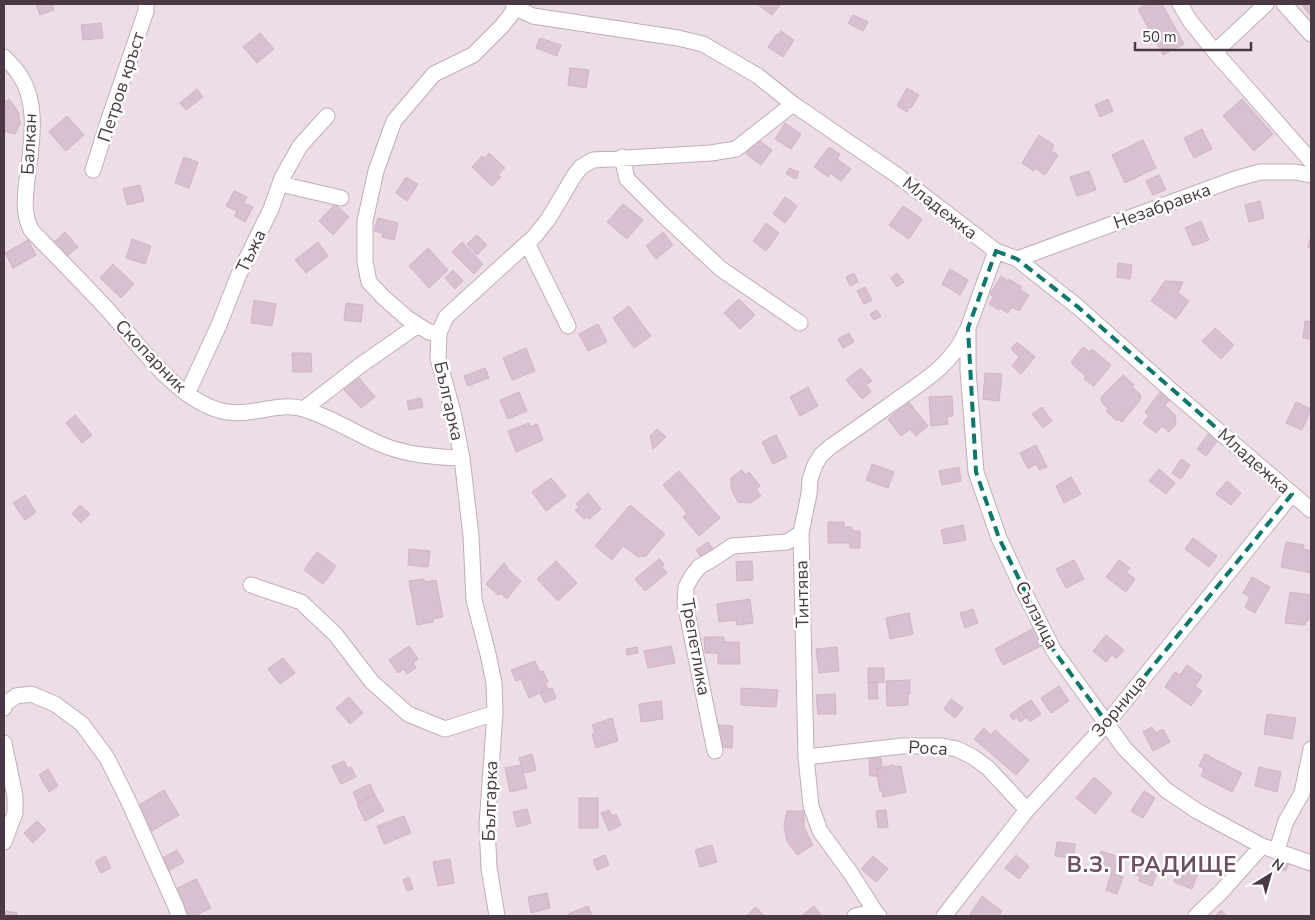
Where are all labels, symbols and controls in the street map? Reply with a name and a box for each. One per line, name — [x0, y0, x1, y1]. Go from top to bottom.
scale bar — [1135, 20, 1251, 52]
text: 50 m — [1142, 27, 1177, 47]
street label: Петров кръст — [92, 29, 150, 145]
street label: Балкан — [15, 113, 43, 175]
street label: Младежка — [897, 171, 983, 245]
street label: Незабравка — [1110, 177, 1214, 235]
street label: Тъжа — [230, 225, 272, 277]
street label: Скопарник — [110, 314, 192, 398]
street label: Българка — [428, 359, 470, 443]
street label: Младежка — [1212, 423, 1296, 499]
street label: Тинтява — [789, 560, 815, 628]
street label: Сълзица — [1010, 577, 1064, 653]
street label: Трепетлика — [676, 597, 716, 697]
street label: Зорница — [1086, 670, 1152, 742]
street label: Роса — [908, 735, 948, 761]
street label: Българка — [477, 760, 503, 842]
district label: В.З. ГРАДИЩЕ — [1067, 850, 1237, 880]
north arrow — [1245, 850, 1295, 900]
text: N — [1268, 854, 1287, 876]

